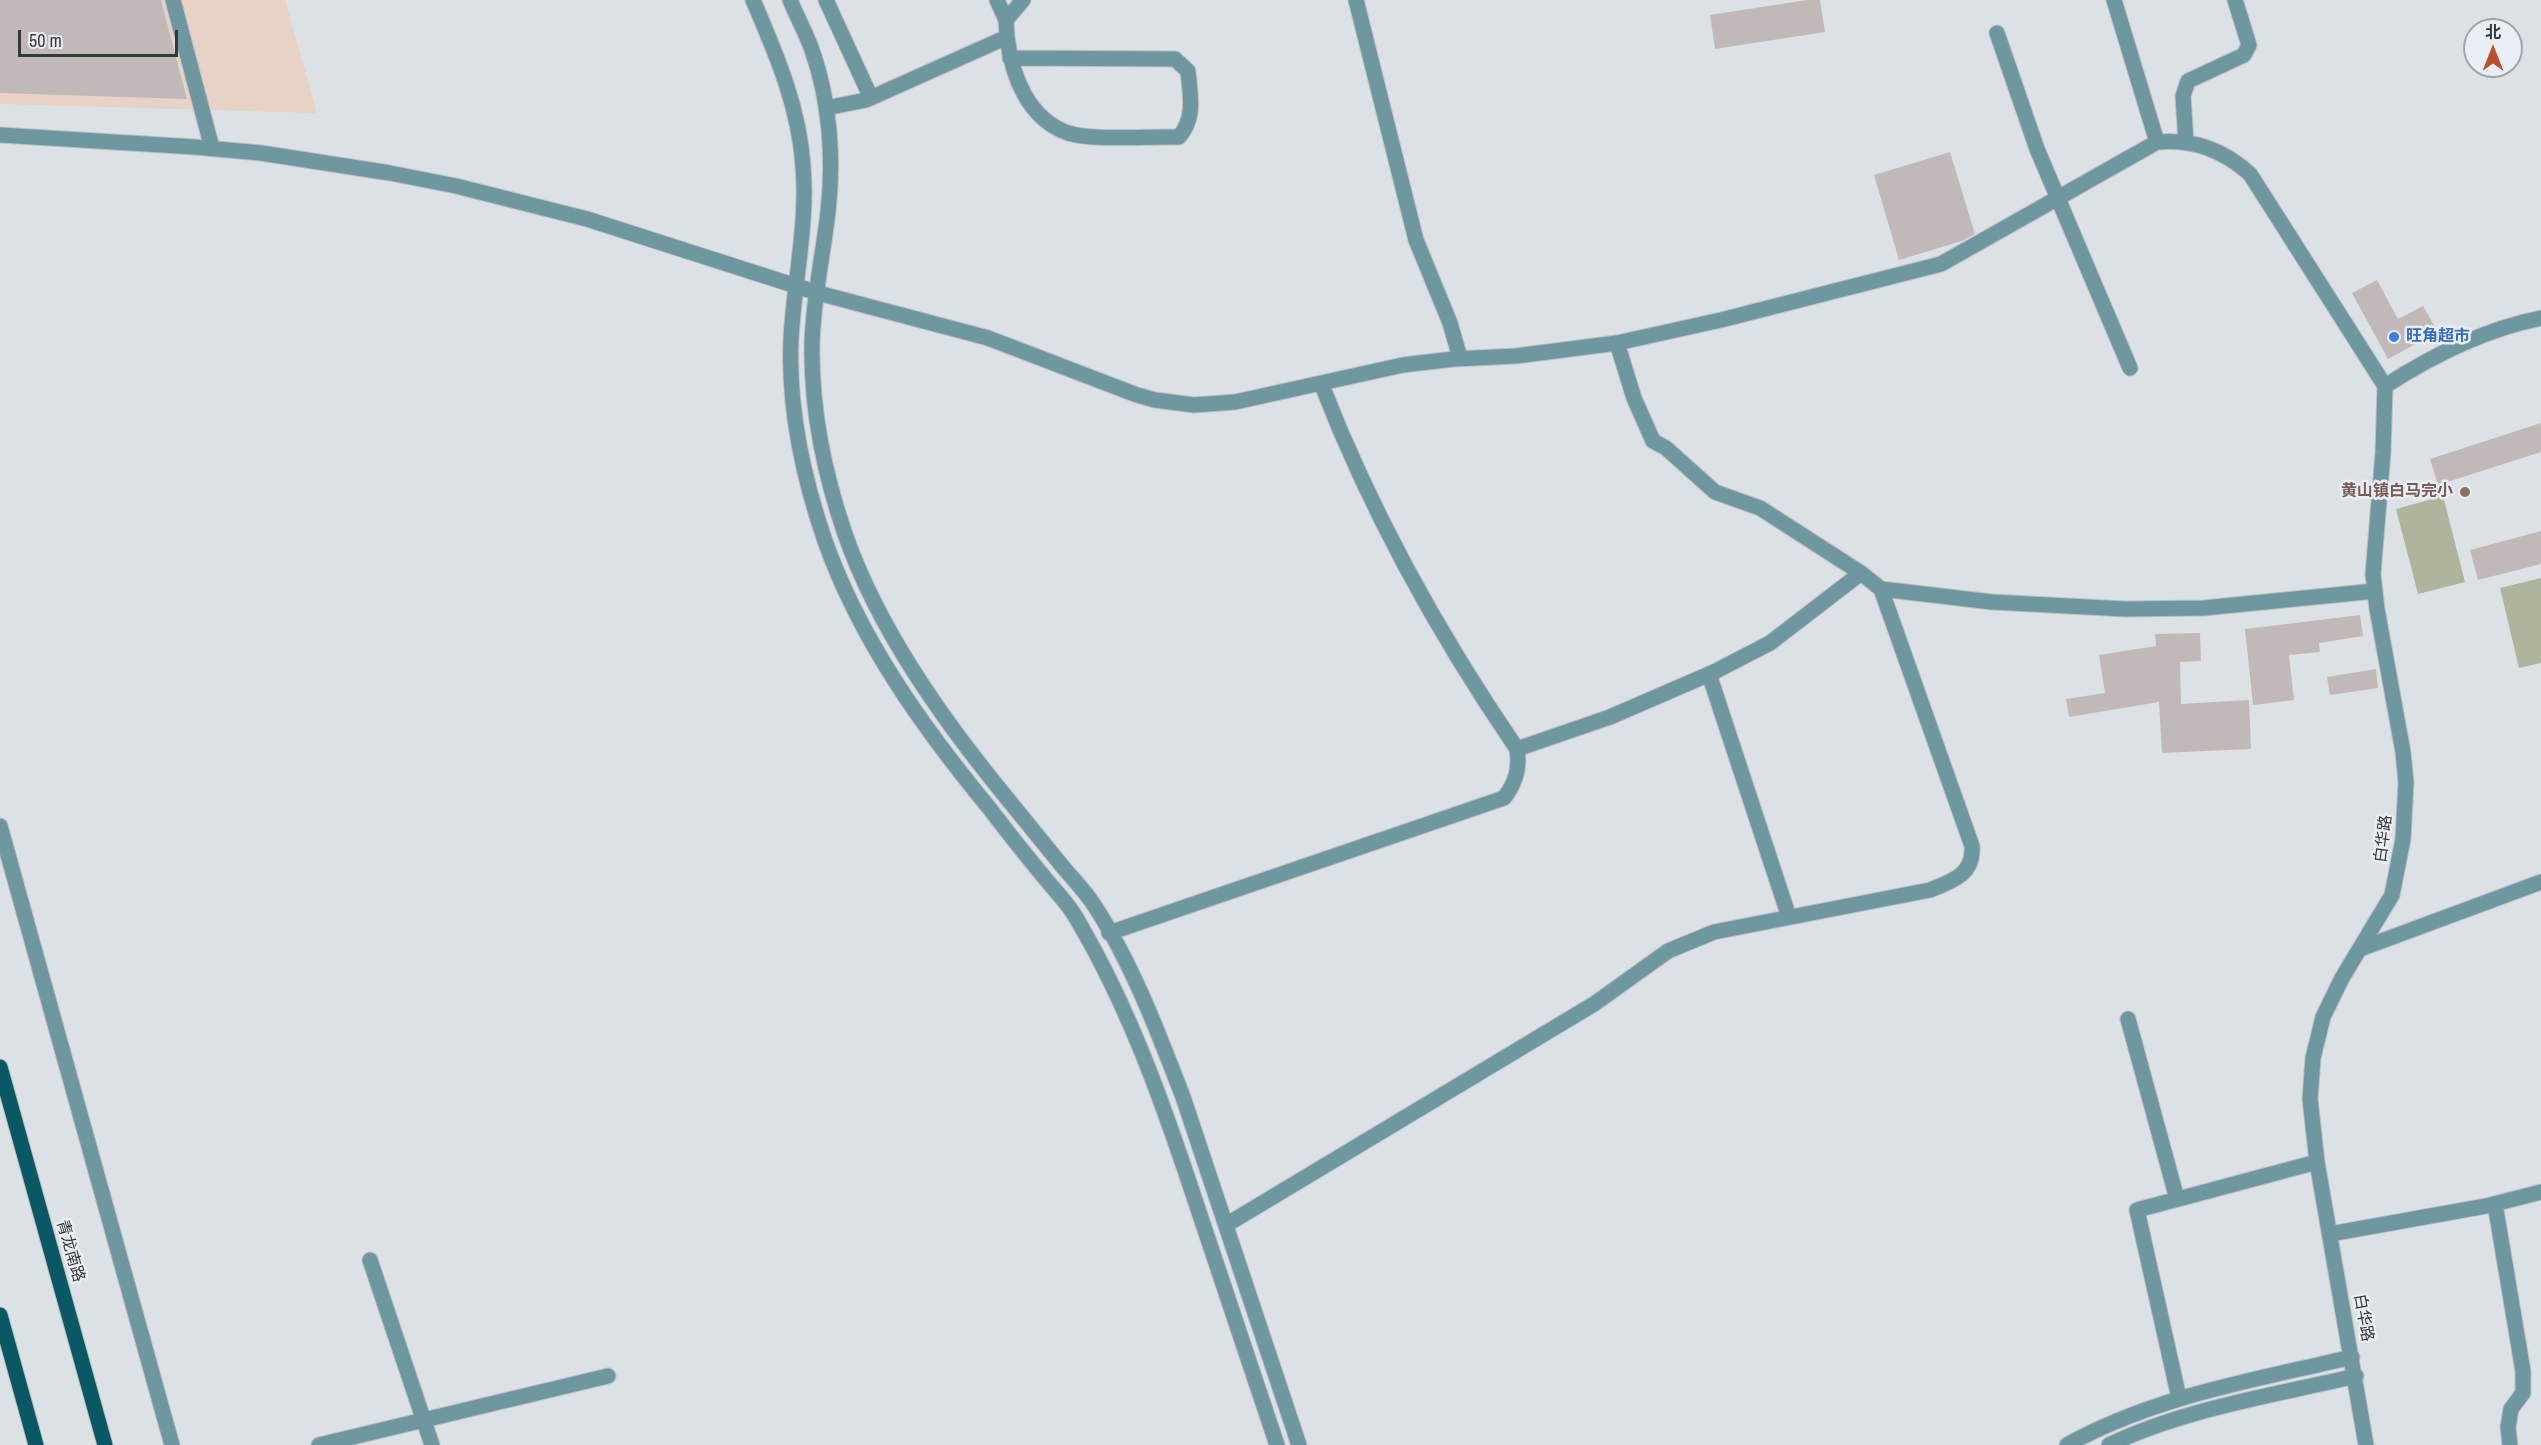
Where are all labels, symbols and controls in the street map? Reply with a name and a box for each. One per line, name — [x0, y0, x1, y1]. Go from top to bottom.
scale bar — [21, 18, 182, 56]
north arrow — [2463, 18, 2523, 78]
text: 北 — [2485, 21, 2501, 43]
text: 50 m — [29, 28, 62, 53]
place label: 旺角超市 — [2406, 327, 2470, 347]
marker: 旺角超市 — [2387, 330, 2401, 344]
place label: 黄山镇白马完小 — [2341, 482, 2453, 502]
marker: 黄山镇白马完小 — [2458, 485, 2472, 499]
street label: 白华路 — [2372, 814, 2396, 864]
street label: 青龙南路 — [52, 1218, 88, 1284]
street label: 白华路 — [2349, 1293, 2377, 1343]

